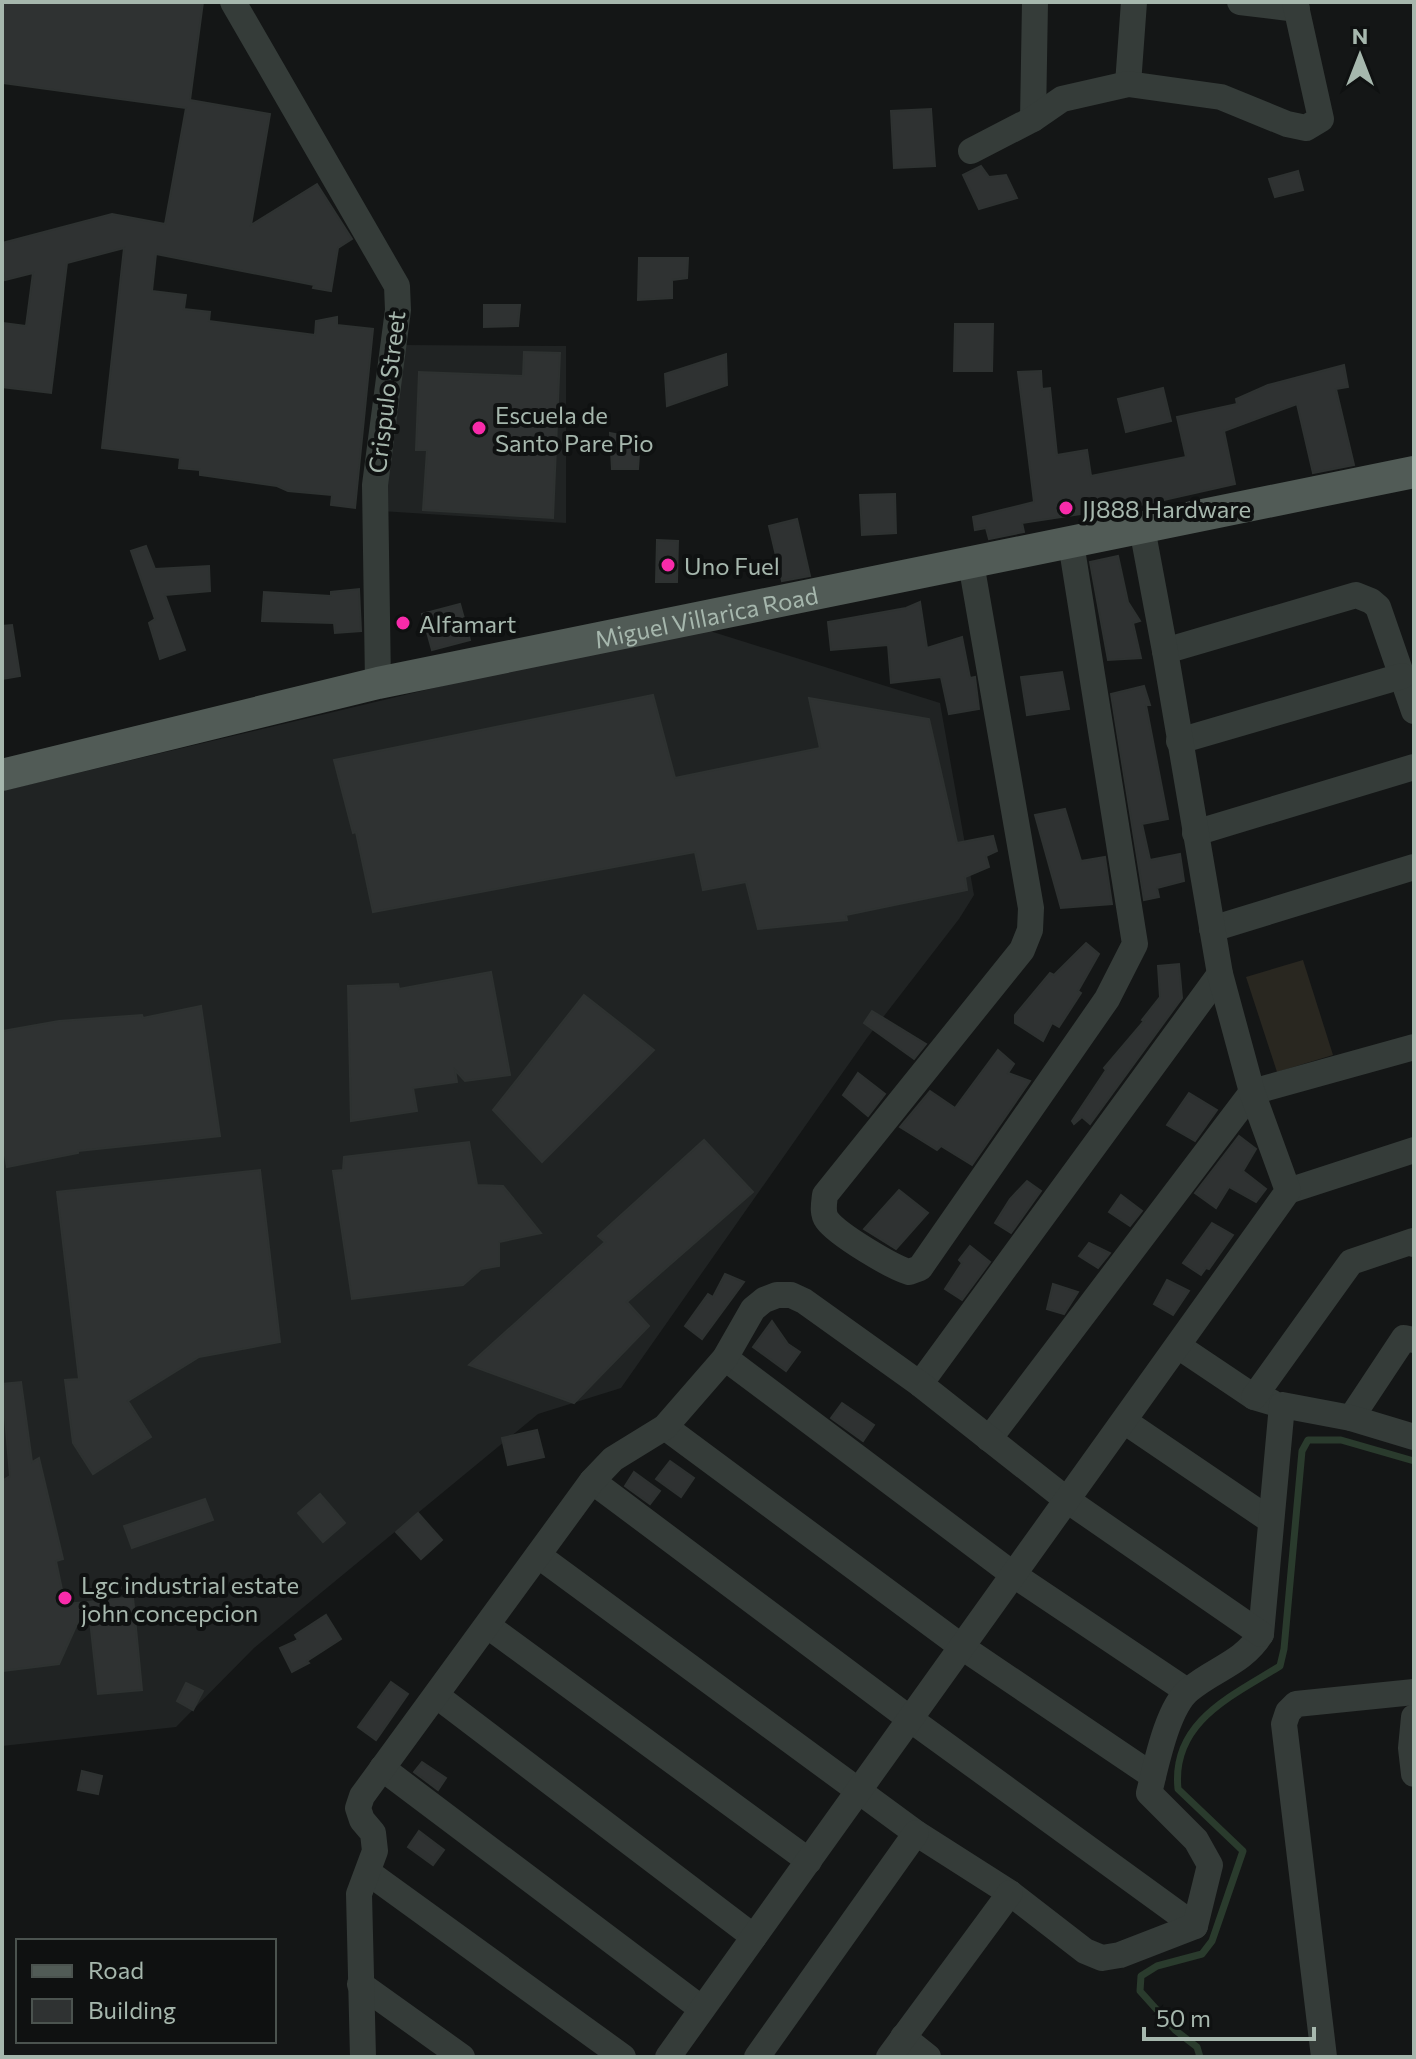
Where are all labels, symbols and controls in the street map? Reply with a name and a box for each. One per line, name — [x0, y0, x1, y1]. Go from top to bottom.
north arrow — [1320, 16, 1400, 96]
text: N — [1352, 22, 1368, 49]
street label: Crispulo Street — [362, 309, 410, 475]
place label: Escuela de Santo Pare Pio — [495, 400, 654, 457]
marker: Escuela de Santo Pare Pio — [470, 419, 488, 437]
place label: JJ888 Hardware — [1082, 494, 1251, 523]
marker: JJ888 Hardware — [1057, 499, 1075, 517]
place label: Uno Fuel — [684, 551, 780, 580]
marker: Uno Fuel — [659, 556, 677, 574]
street label: Miguel Villarica Road — [592, 579, 820, 653]
place label: Alfamart — [419, 609, 517, 638]
marker: Alfamart — [394, 614, 412, 632]
place label: Lgc industrial estate john concepcion — [81, 1570, 299, 1627]
marker: Lgc industrial estate john concepcion — [56, 1589, 74, 1607]
legend — [16, 1939, 276, 2043]
text: Road — [88, 1955, 144, 1984]
scale bar — [1144, 1991, 1314, 2041]
text: Building — [88, 1995, 176, 2024]
text: 50 m — [1156, 2003, 1211, 2032]

